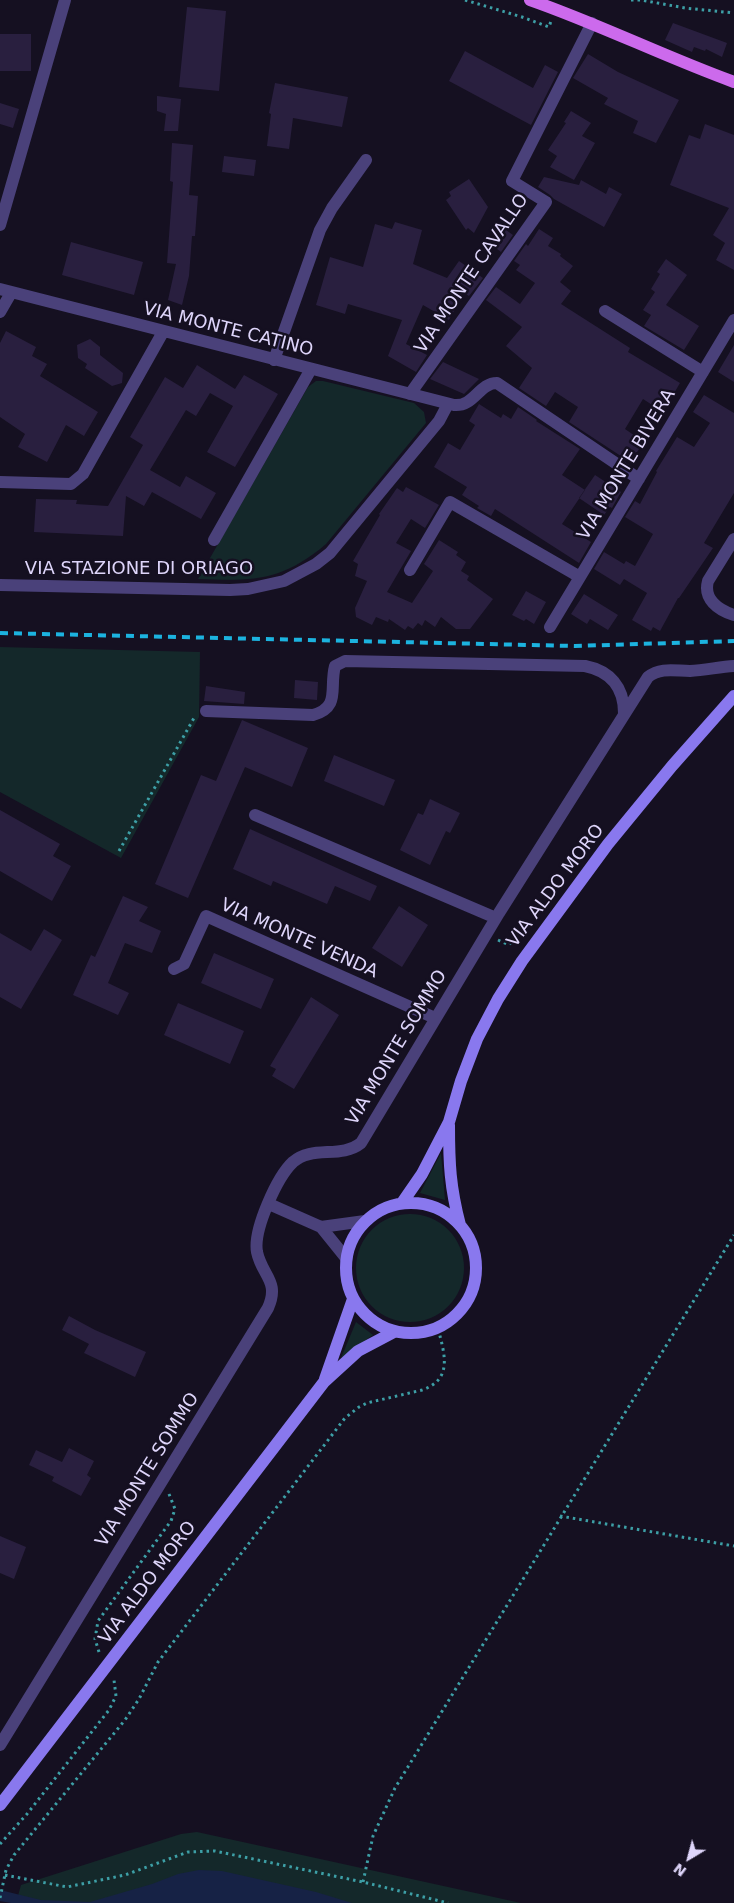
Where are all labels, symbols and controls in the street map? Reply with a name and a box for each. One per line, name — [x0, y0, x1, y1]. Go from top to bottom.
street label: VIA MONTE CAVALLO — [411, 190, 533, 358]
street label: VIA MONTE CATINO — [141, 298, 315, 362]
street label: VIA MONTE BIVERA — [573, 386, 681, 544]
street label: VIA STAZIONE DI ORIAGO — [25, 558, 253, 580]
street label: VIA ALDO MORO — [503, 820, 609, 952]
street label: VIA MONTE VENDA — [217, 895, 381, 983]
street label: VIA MONTE SOMMO — [342, 966, 452, 1130]
street label: VIA MONTE SOMMO — [92, 1389, 204, 1551]
street label: VIA ALDO MORO — [95, 1517, 201, 1649]
north arrow — [664, 1833, 714, 1883]
text: N — [670, 1860, 689, 1880]

